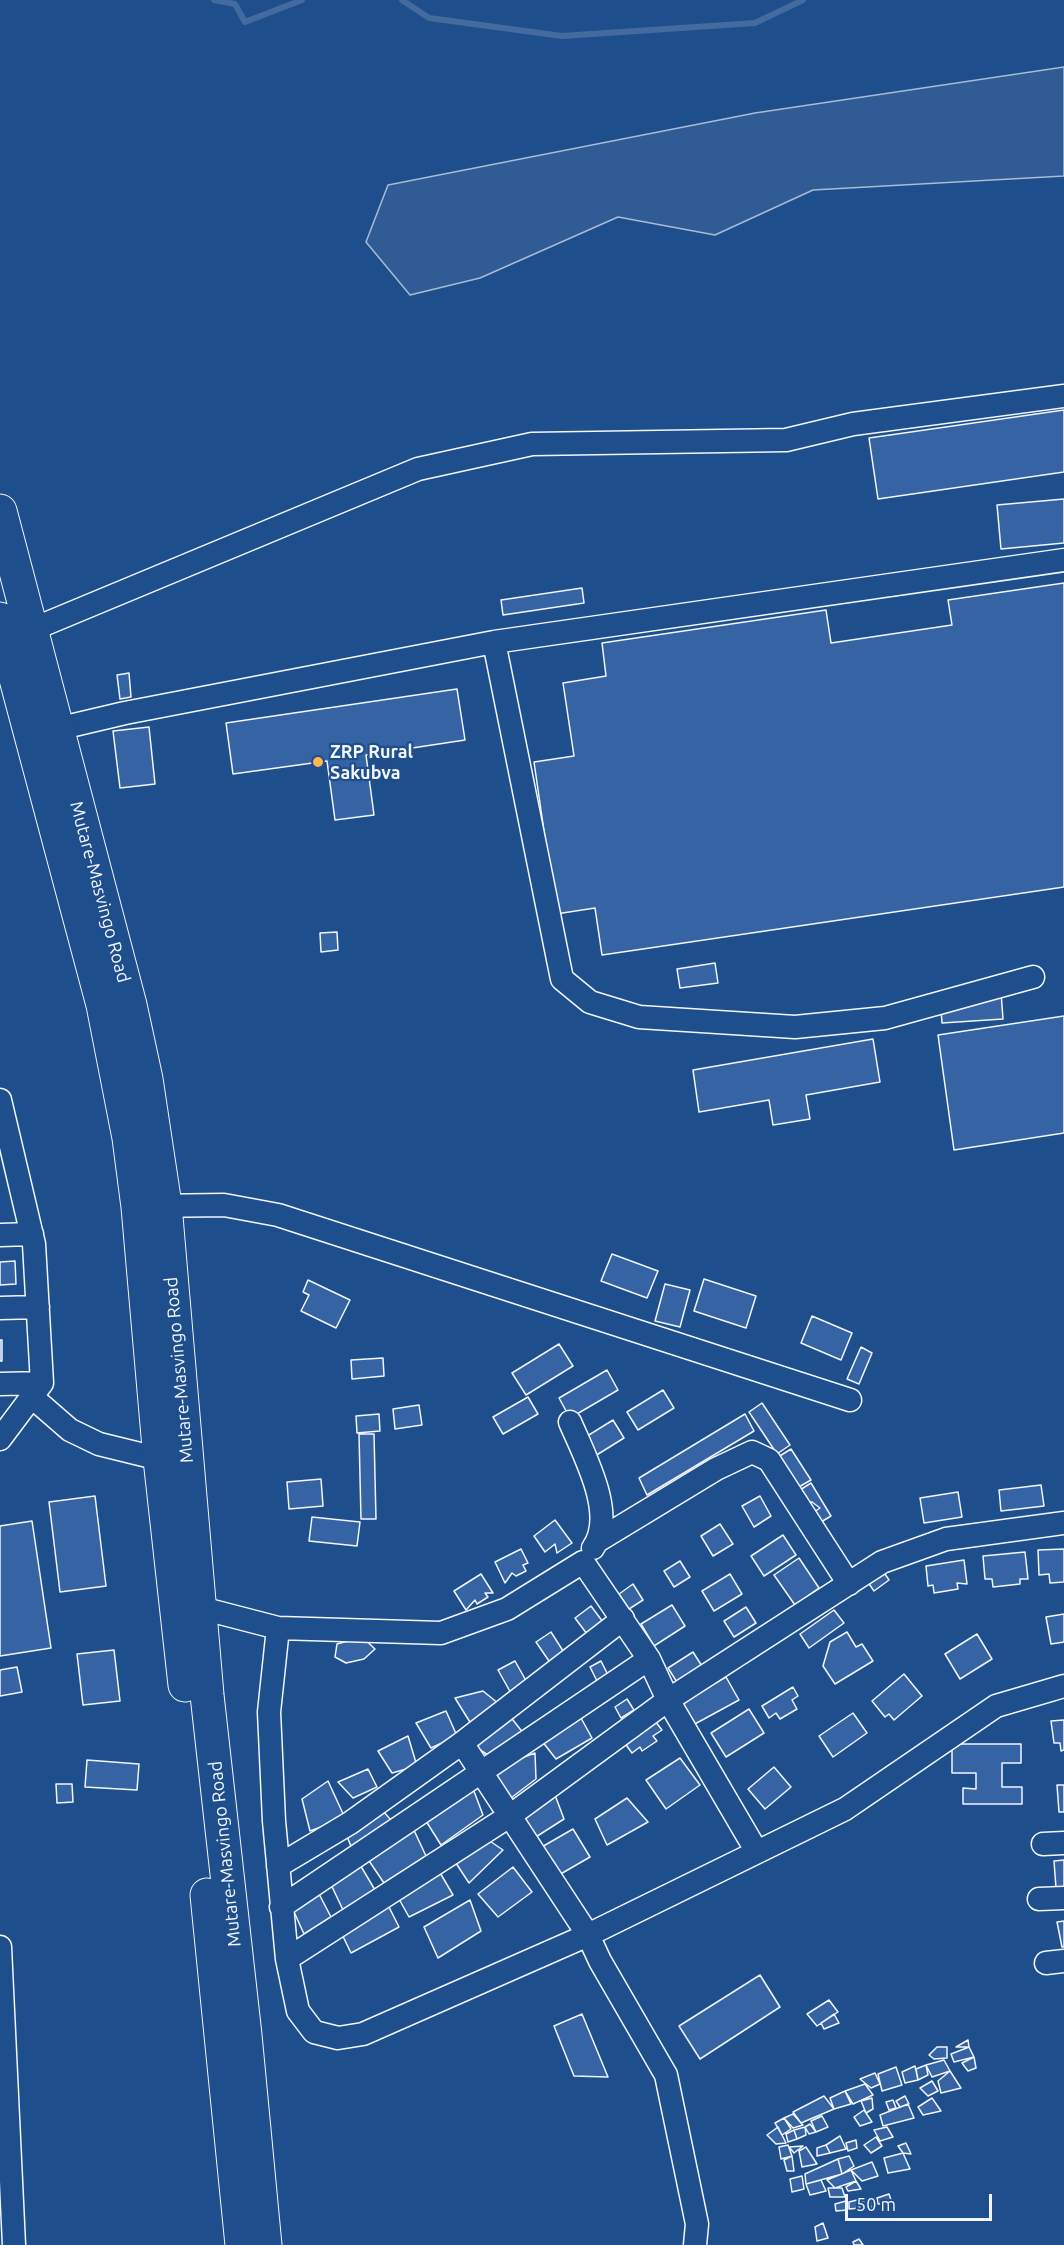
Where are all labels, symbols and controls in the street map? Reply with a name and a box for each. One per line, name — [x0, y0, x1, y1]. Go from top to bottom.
place label: ZRP Rural Sakubva — [330, 741, 413, 783]
marker: ZRP Rural Sakubva — [311, 755, 325, 769]
street label: Mutare-Masvingo Road — [65, 799, 135, 985]
street label: Mutare-Masvingo Road — [160, 1276, 198, 1464]
street label: Mutare-Masvingo Road — [204, 1760, 246, 1948]
scale bar — [848, 2182, 995, 2220]
text: 50 m — [856, 2194, 896, 2214]

